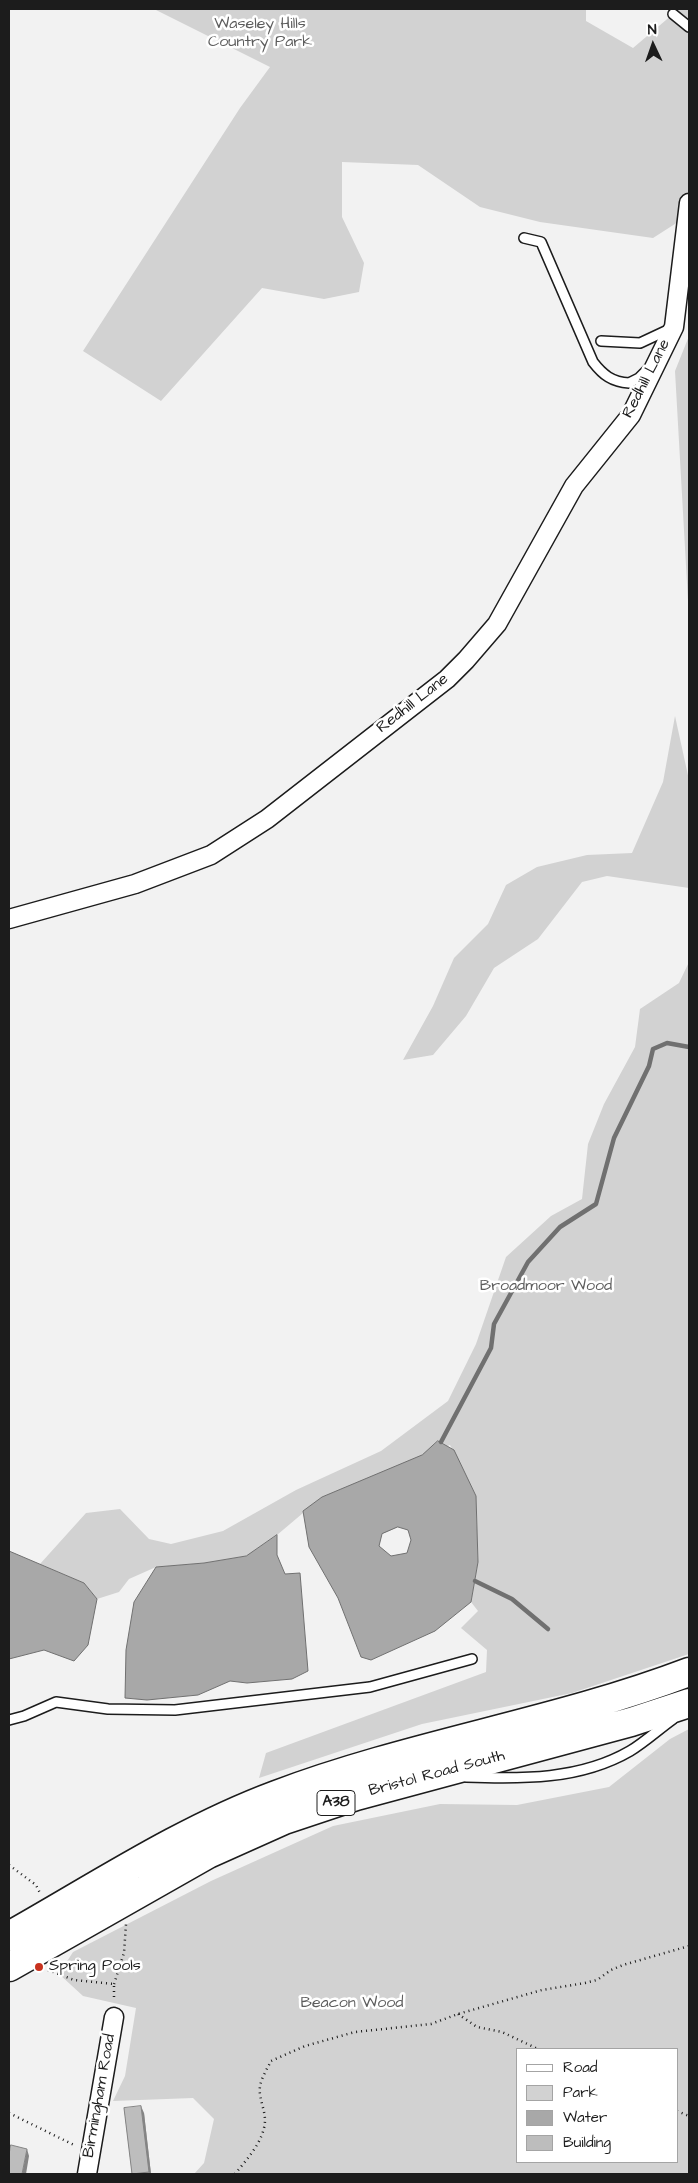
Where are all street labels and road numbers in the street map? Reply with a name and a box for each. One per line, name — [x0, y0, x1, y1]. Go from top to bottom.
street label: Redhill Lane — [619, 336, 675, 422]
street label: Redhill Lane — [373, 670, 453, 738]
street label: Bristol Road South — [367, 1747, 507, 1801]
road number: A38 — [317, 1790, 355, 1816]
street label: Birmingham Road — [80, 2033, 120, 2159]

